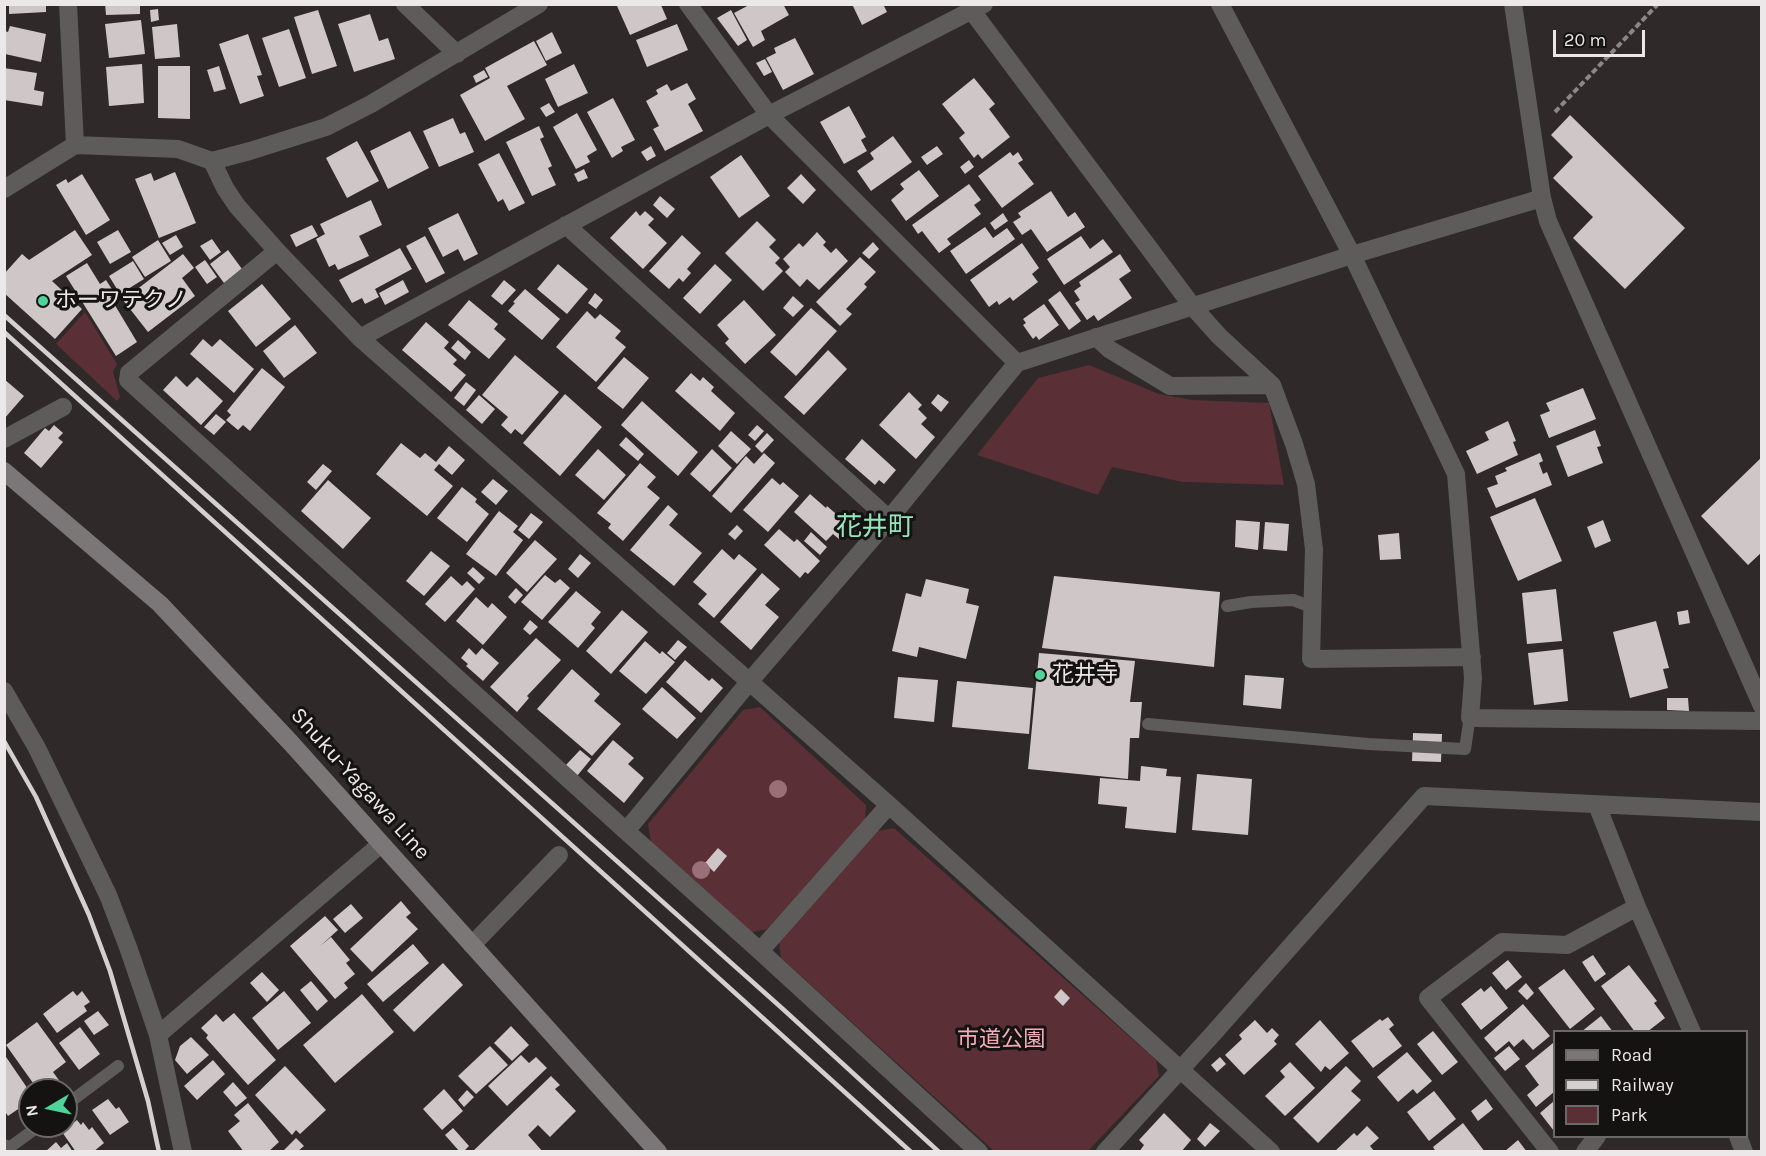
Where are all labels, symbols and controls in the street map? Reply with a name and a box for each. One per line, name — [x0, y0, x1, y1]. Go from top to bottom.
scale bar — [1556, 18, 1648, 56]
text: 20 m — [1564, 29, 1606, 51]
place label: ホーワテクノ — [55, 288, 187, 314]
marker: ホーワテクノ — [36, 294, 50, 308]
district label: 花井町 — [836, 512, 914, 544]
place label: 花井寺 — [1052, 662, 1118, 688]
marker: 花井寺 — [1033, 668, 1047, 682]
street label: Shuku-Yagawa Line — [285, 703, 435, 865]
park label: 市道公園 — [957, 1027, 1045, 1053]
legend — [1553, 1030, 1748, 1138]
text: Road — [1611, 1044, 1652, 1066]
text: Railway — [1611, 1074, 1674, 1096]
north arrow — [18, 1078, 78, 1138]
text: N — [21, 1103, 42, 1118]
text: Park — [1611, 1104, 1648, 1126]

